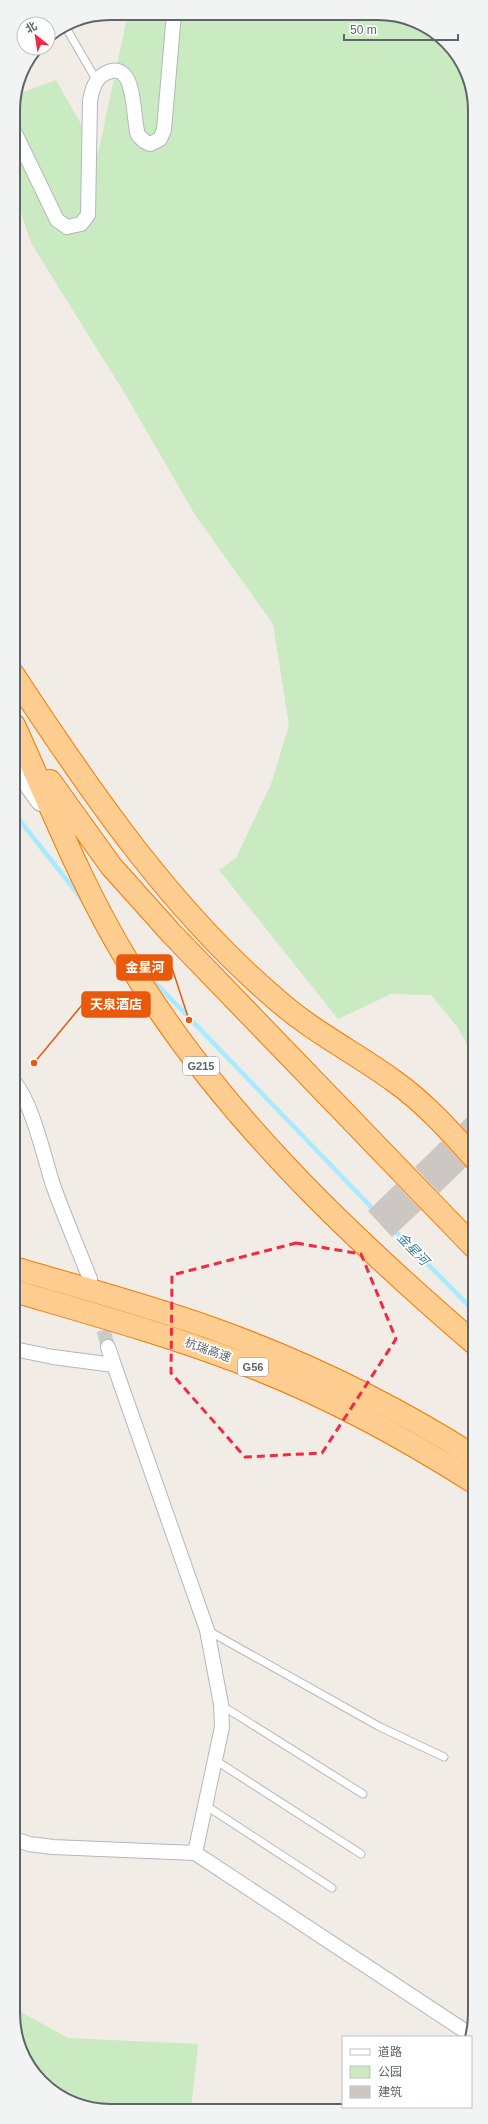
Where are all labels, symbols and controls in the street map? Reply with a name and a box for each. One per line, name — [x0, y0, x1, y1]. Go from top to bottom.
north arrow — [16, 16, 56, 56]
scale bar — [344, 16, 458, 42]
text: 北 — [23, 19, 39, 35]
text: 50 m — [350, 23, 377, 37]
callout: 金星河 — [117, 955, 172, 980]
text: 金星河 — [125, 960, 165, 975]
callout: 天泉酒店 — [82, 992, 150, 1017]
text: 天泉酒店 — [90, 997, 142, 1012]
road number: G215 — [183, 1057, 219, 1075]
water label: 金星河 — [394, 1230, 434, 1270]
street label: 杭瑞高速 — [183, 1335, 233, 1365]
road number: G56 — [238, 1358, 268, 1376]
legend — [342, 2036, 472, 2108]
text: 道路 — [378, 2045, 402, 2059]
text: 公园 — [378, 2065, 402, 2079]
text: 建筑 — [378, 2085, 402, 2099]

